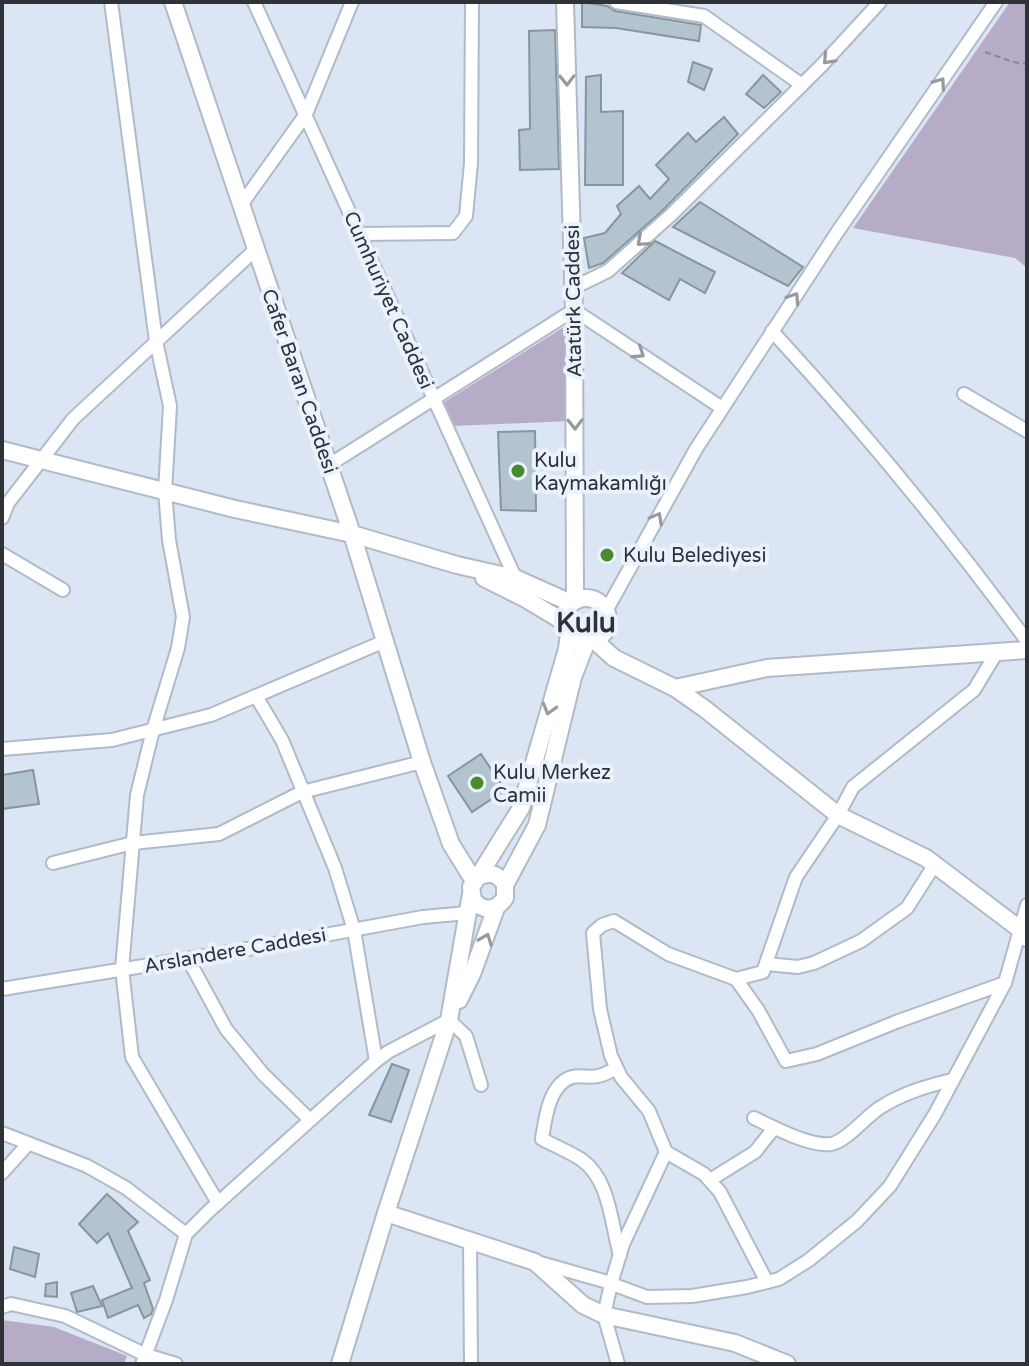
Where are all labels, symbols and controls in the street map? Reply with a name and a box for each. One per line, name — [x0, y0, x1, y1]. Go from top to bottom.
one-way arrow — [823, 50, 837, 65]
one-way arrow — [559, 74, 576, 87]
one-way arrow — [930, 77, 945, 91]
street label: Cumhuriyet Caddesi — [338, 208, 438, 393]
street label: Atatürk Caddesi — [561, 224, 587, 378]
one-way arrow — [636, 231, 651, 246]
street label: Cafer Baran Caddesi — [256, 286, 342, 477]
one-way arrow — [784, 292, 799, 306]
one-way arrow — [630, 344, 644, 359]
one-way arrow — [566, 418, 584, 431]
place label: Kulu Kaymakamlığı — [534, 449, 667, 496]
marker: Kulu Kaymakamlığı — [509, 462, 527, 480]
one-way arrow — [647, 512, 663, 527]
place label: Kulu Belediyesi — [623, 544, 766, 568]
marker: Kulu Belediyesi — [598, 546, 616, 564]
district label: Kulu — [556, 606, 616, 640]
one-way arrow — [542, 701, 559, 715]
place label: Kulu Merkez Camii — [493, 761, 611, 808]
marker: Kulu Merkez Camii — [468, 774, 486, 792]
street label: Arslandere Caddesi — [142, 923, 328, 979]
one-way arrow — [476, 933, 492, 947]

